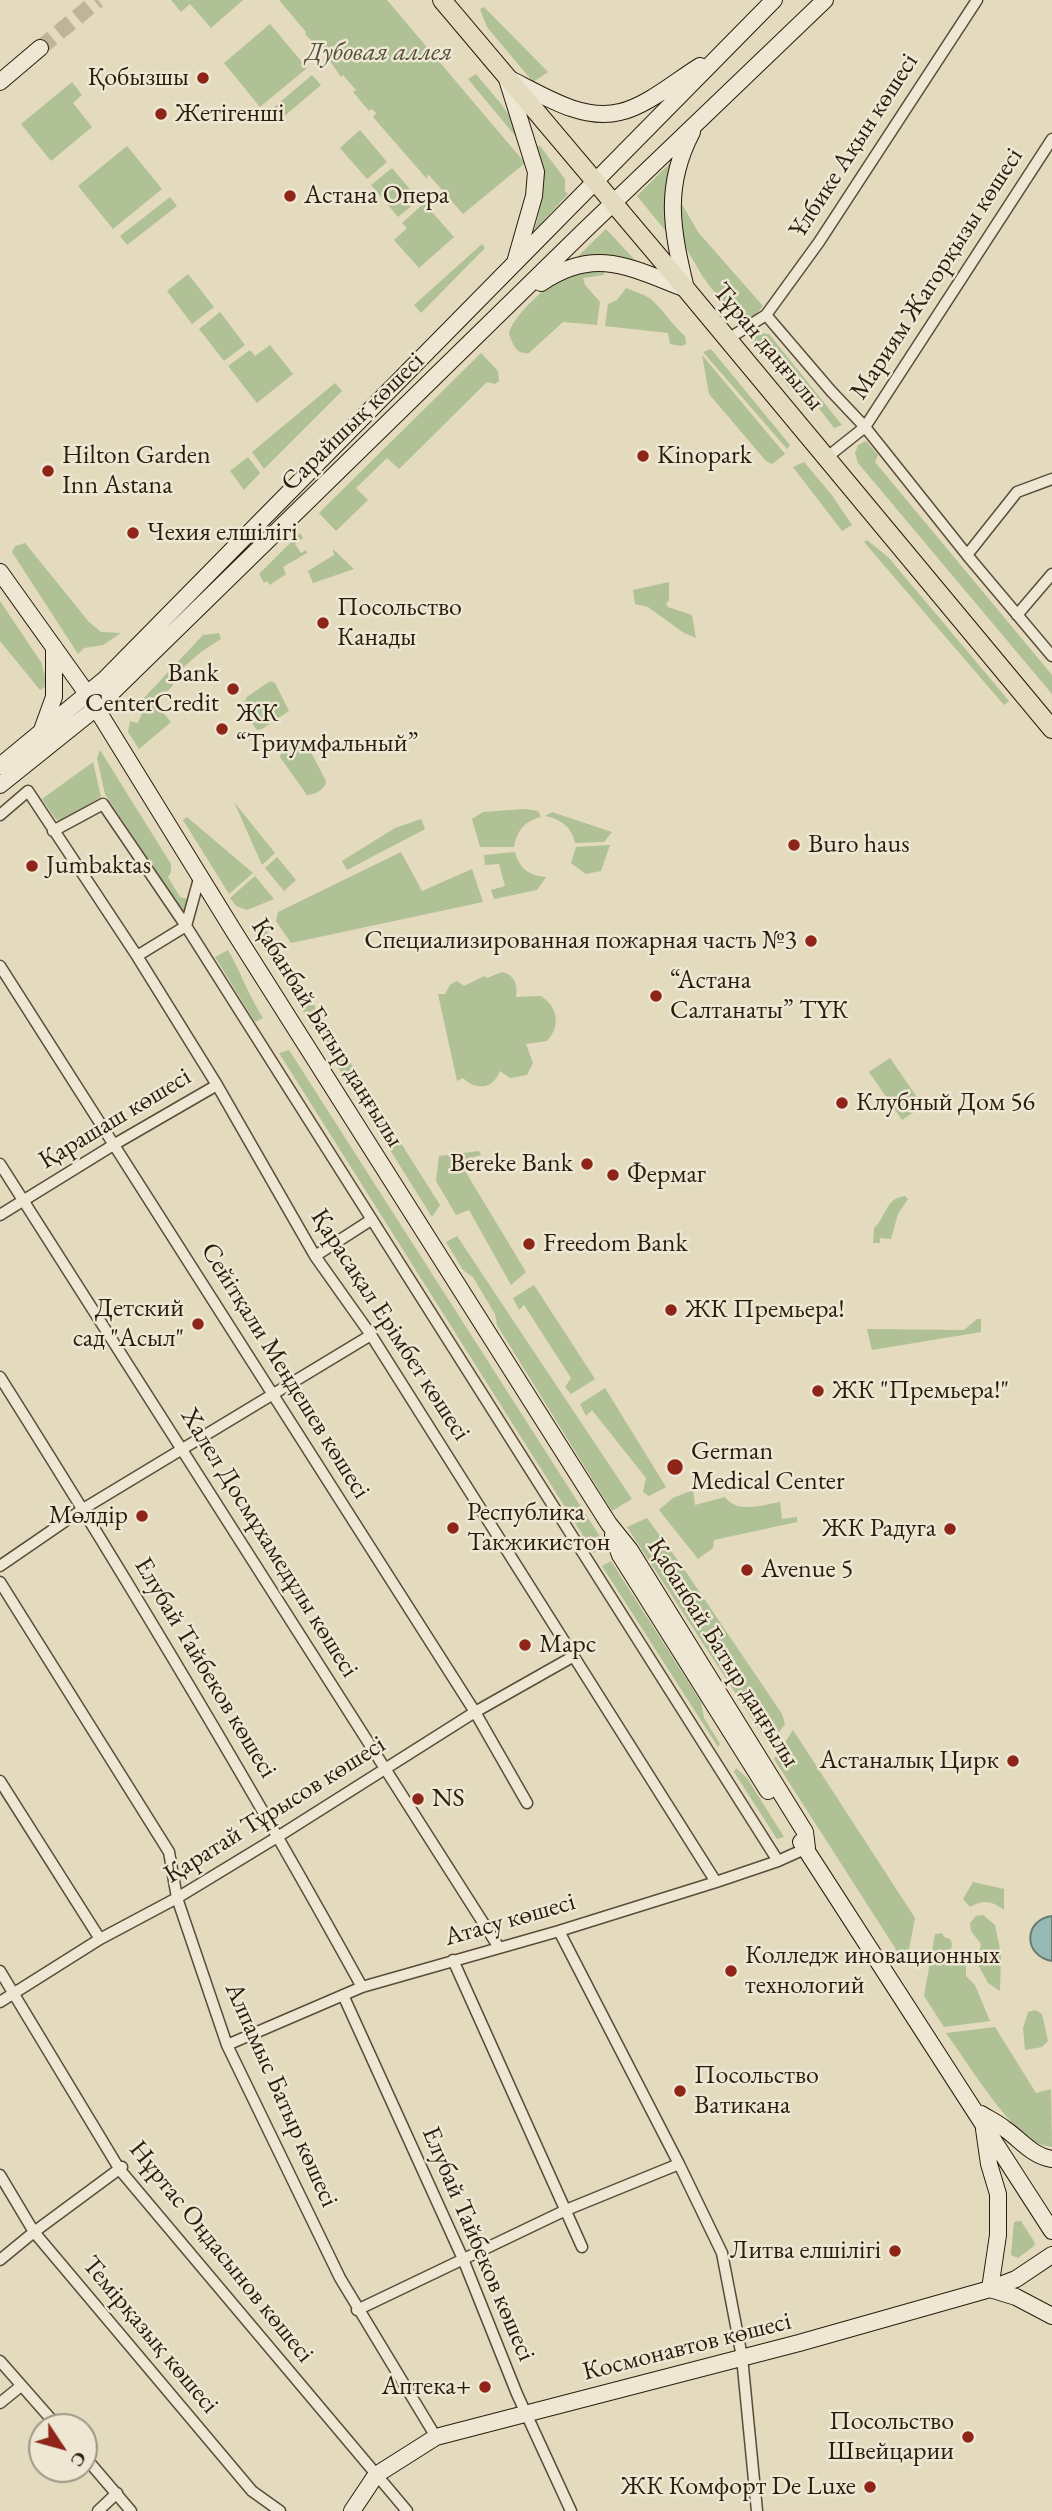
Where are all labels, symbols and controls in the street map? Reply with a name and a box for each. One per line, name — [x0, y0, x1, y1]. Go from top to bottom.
park label: Дубовая аллея — [306, 37, 452, 69]
street label: Ұлбике Ақын көшесі — [783, 48, 925, 244]
place label: Қобызшы — [87, 62, 189, 94]
marker: Қобызшы — [195, 70, 211, 86]
place label: Жетігенші — [175, 98, 284, 130]
marker: Жетігенші — [153, 106, 169, 122]
street label: Мариям Жагорқызы көшесі — [844, 142, 1030, 406]
place label: Астана Опера — [304, 180, 449, 212]
marker: Астана Опера — [282, 188, 298, 204]
street label: Тұран даңғылы — [705, 277, 831, 417]
street label: Сарайшық көшесі — [275, 346, 431, 498]
place label: Hilton Garden Inn Astana — [62, 440, 211, 502]
place label: Kinopark — [657, 440, 752, 472]
marker: Kinopark — [635, 448, 651, 464]
marker: Hilton Garden Inn Astana — [40, 463, 56, 479]
place label: Чехия елшілігі — [147, 517, 298, 549]
marker: Чехия елшілігі — [125, 525, 141, 541]
place label: Посольство Канады — [337, 592, 462, 654]
marker: Посольство Канады — [315, 615, 331, 631]
place label: Bank CenterCredit — [85, 658, 219, 720]
marker: Bank CenterCredit — [225, 681, 241, 697]
place label: ЖК “Триумфальный” — [236, 698, 418, 760]
marker: ЖК “Триумфальный” — [214, 721, 230, 737]
place label: Buro haus — [808, 829, 910, 861]
marker: Buro haus — [786, 837, 802, 853]
place label: Jumbaktas — [46, 850, 151, 882]
marker: Jumbaktas — [24, 858, 40, 874]
street label: Қабанбай Батыр даңғылы — [244, 913, 410, 1153]
place label: Специализированная пожарная часть №3 — [364, 925, 797, 957]
marker: Специализированная пожарная часть №3 — [803, 933, 819, 949]
place label: “Астана Салтанаты” ТҮК — [670, 965, 849, 1026]
marker: “Астана Салтанаты” ТҮК — [648, 988, 664, 1004]
street label: Қарашаш көшесі — [33, 1061, 197, 1177]
place label: Клубный Дом 56 — [856, 1087, 1035, 1119]
marker: Клубный Дом 56 — [834, 1095, 850, 1111]
place label: Bereke Bank — [450, 1148, 573, 1180]
marker: Bereke Bank — [579, 1156, 595, 1172]
place label: Фермаг — [627, 1159, 706, 1191]
marker: Фермаг — [605, 1167, 621, 1183]
street label: Қарасақал Ерімбет көшесі — [303, 1203, 477, 1447]
place label: Freedom Bank — [543, 1228, 688, 1260]
marker: Freedom Bank — [521, 1236, 537, 1252]
street label: Сейітқали Меңдешев көшесі — [193, 1237, 377, 1505]
place label: Детский сад "Асыл" — [73, 1293, 184, 1354]
place label: ЖК Премьера! — [685, 1294, 845, 1326]
marker: ЖК Премьера! — [663, 1302, 679, 1318]
marker: Детский сад "Асыл" — [190, 1316, 206, 1332]
place label: ЖК "Премьера!" — [832, 1375, 1009, 1407]
marker: ЖК "Премьера!" — [810, 1383, 826, 1399]
street label: Халел Досмұхамедұлы көшесі — [173, 1403, 365, 1683]
place label: German Medical Center — [691, 1436, 845, 1498]
marker: German Medical Center — [665, 1457, 685, 1477]
place label: Республика Такжикистон — [467, 1497, 610, 1558]
place label: Мөлдір — [49, 1500, 128, 1532]
marker: Мөлдір — [134, 1508, 150, 1524]
place label: ЖК Радуга — [822, 1513, 936, 1545]
marker: Республика Такжикистон — [445, 1520, 461, 1536]
marker: ЖК Радуга — [942, 1521, 958, 1537]
street label: Қабанбай Батыр даңғылы — [640, 1533, 806, 1773]
street label: Елубай Тайбеков көшесі — [127, 1552, 283, 1784]
place label: Avenue 5 — [761, 1554, 853, 1586]
marker: Avenue 5 — [739, 1562, 755, 1578]
place label: Марс — [539, 1629, 596, 1661]
marker: Марс — [517, 1637, 533, 1653]
street label: Қаратай Тұрысов көшесі — [159, 1729, 391, 1891]
place label: Астаналық Цирк — [820, 1745, 999, 1777]
marker: Астаналық Цирк — [1005, 1753, 1021, 1769]
place label: NS — [432, 1783, 465, 1815]
marker: NS — [410, 1791, 426, 1807]
street label: Атасу көшесі — [441, 1886, 579, 1954]
place label: Колледж иновационных технологий — [745, 1940, 1000, 2002]
marker: Колледж иновационных технологий — [723, 1963, 739, 1979]
street label: Алпамыс Батыр көшесі — [217, 1978, 345, 2212]
place label: Посольство Ватикана — [694, 2060, 819, 2122]
marker: Посольство Ватикана — [672, 2083, 688, 2099]
street label: Елубай Тайбеков көшесі — [415, 2122, 541, 2366]
street label: Нұртас Оңдасынов көшесі — [122, 2135, 320, 2369]
place label: Литва елшілігі — [730, 2235, 881, 2267]
marker: Литва елшілігі — [887, 2243, 903, 2259]
street label: Темірқазық көшесі — [75, 2250, 225, 2420]
street label: Космонавтов көшесі — [580, 2306, 794, 2388]
place label: Аптека+ — [381, 2371, 471, 2403]
marker: Аптека+ — [477, 2379, 493, 2395]
place label: Посольство Швейцарии — [828, 2406, 954, 2468]
north arrow — [28, 2413, 98, 2483]
marker: Посольство Швейцарии — [960, 2429, 976, 2445]
text: С — [65, 2447, 93, 2472]
place label: ЖК Комфорт De Luxe — [621, 2471, 856, 2503]
marker: ЖК Комфорт De Luxe — [862, 2479, 878, 2495]

